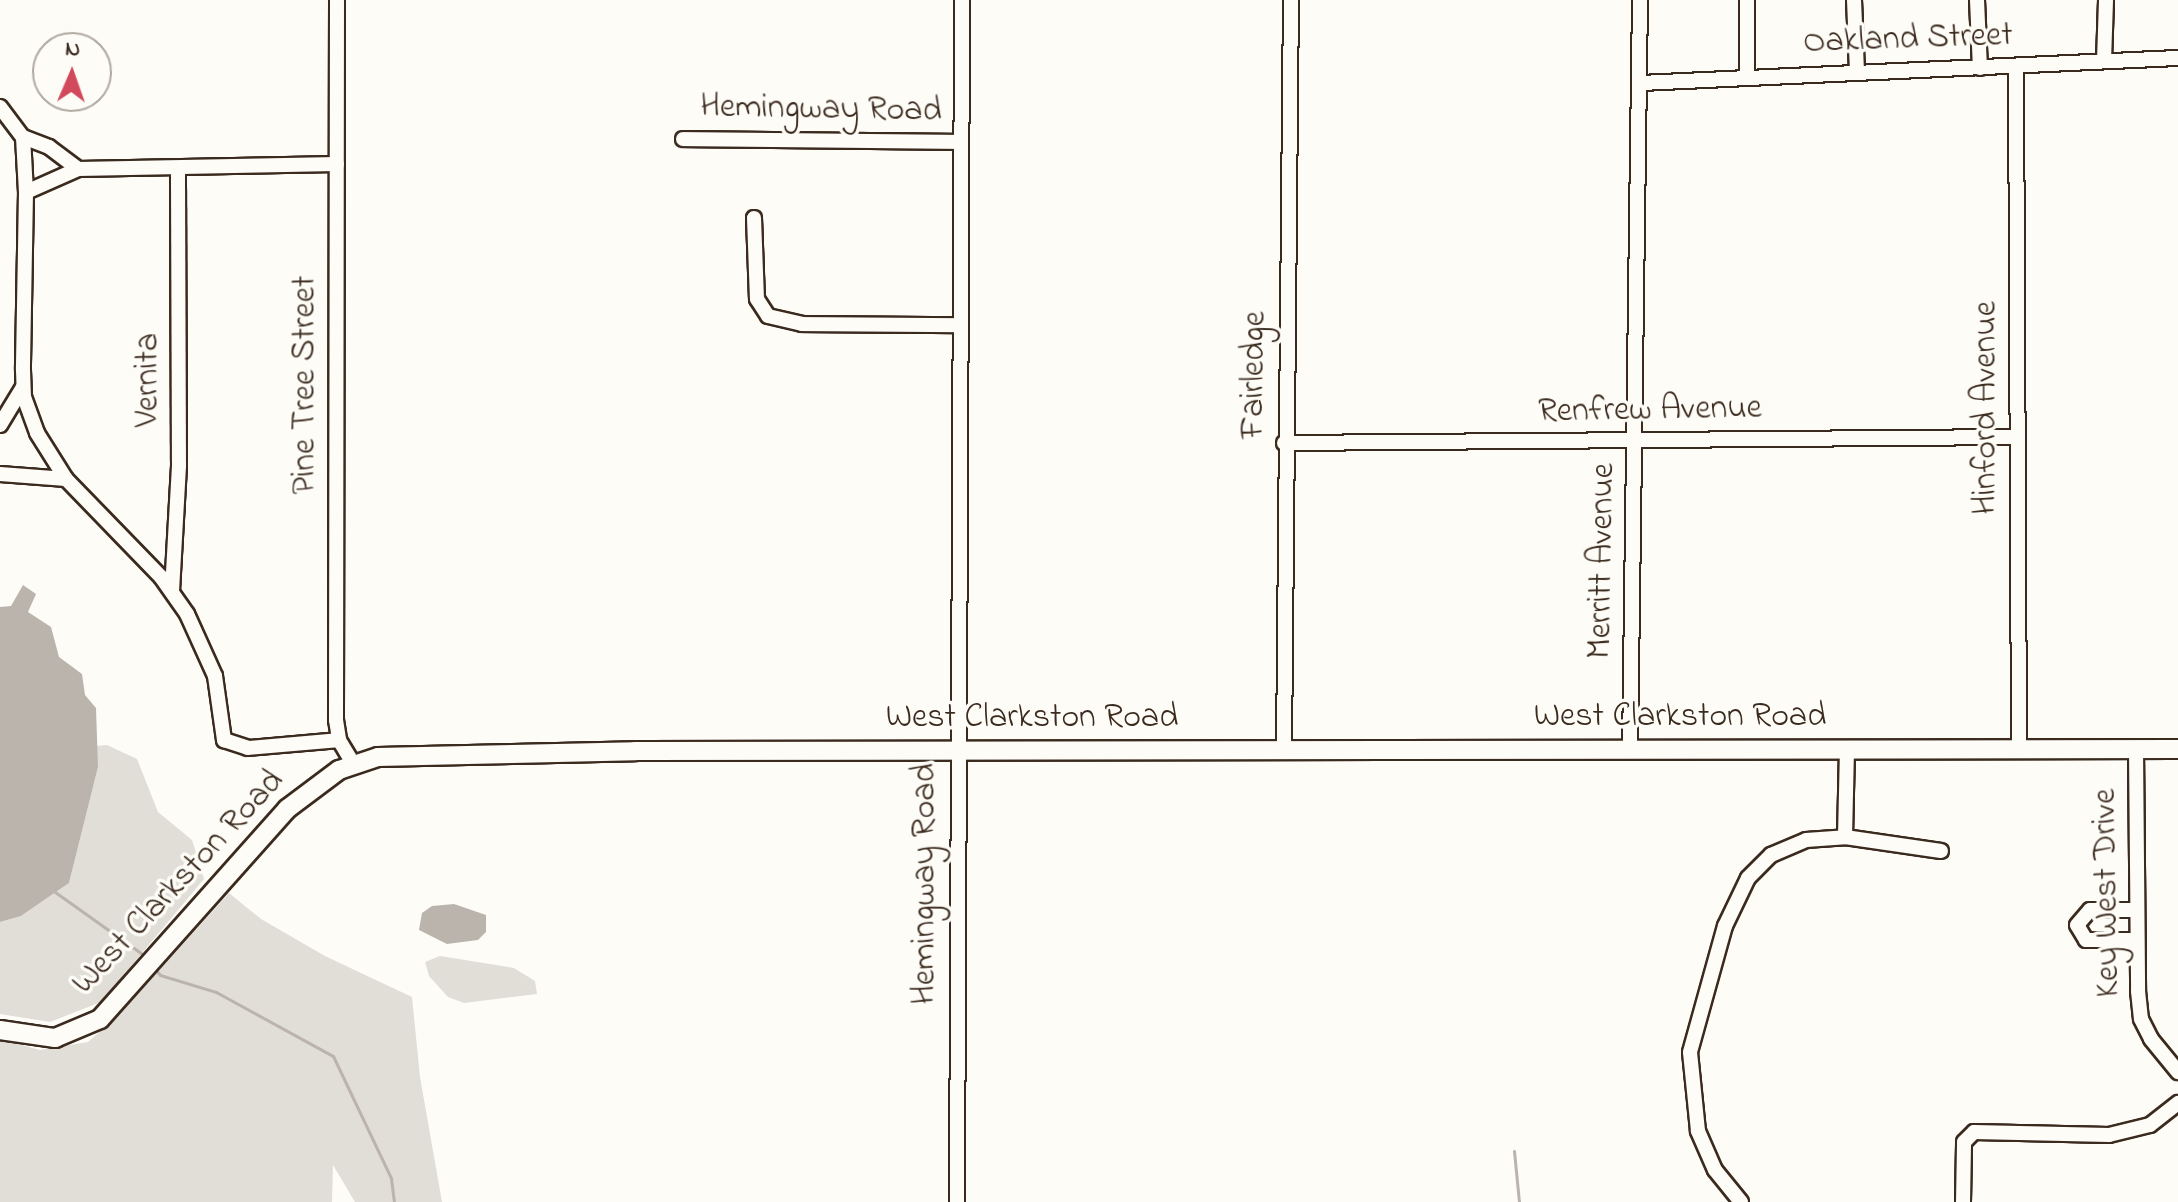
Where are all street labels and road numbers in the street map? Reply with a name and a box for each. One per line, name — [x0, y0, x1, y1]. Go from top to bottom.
street label: Oakland Street — [1802, 16, 2014, 64]
street label: Hemingway Road — [700, 87, 942, 133]
street label: Pine Tree Street — [286, 276, 326, 494]
street label: Hinford Avenue — [1967, 301, 2007, 515]
street label: Fairledge — [1233, 311, 1277, 439]
street label: Vernita — [129, 333, 169, 427]
street label: Renfrew Avenue — [1538, 389, 1762, 433]
street label: Merritt Avenue — [1581, 463, 1625, 659]
street label: West Clarkston Road — [1534, 698, 1826, 738]
street label: West Clarkston Road — [886, 699, 1178, 739]
street label: West Clarkston Road — [64, 762, 294, 1004]
street label: Hemingway Road — [906, 763, 946, 1005]
street label: Key West Drive — [2086, 788, 2130, 998]

